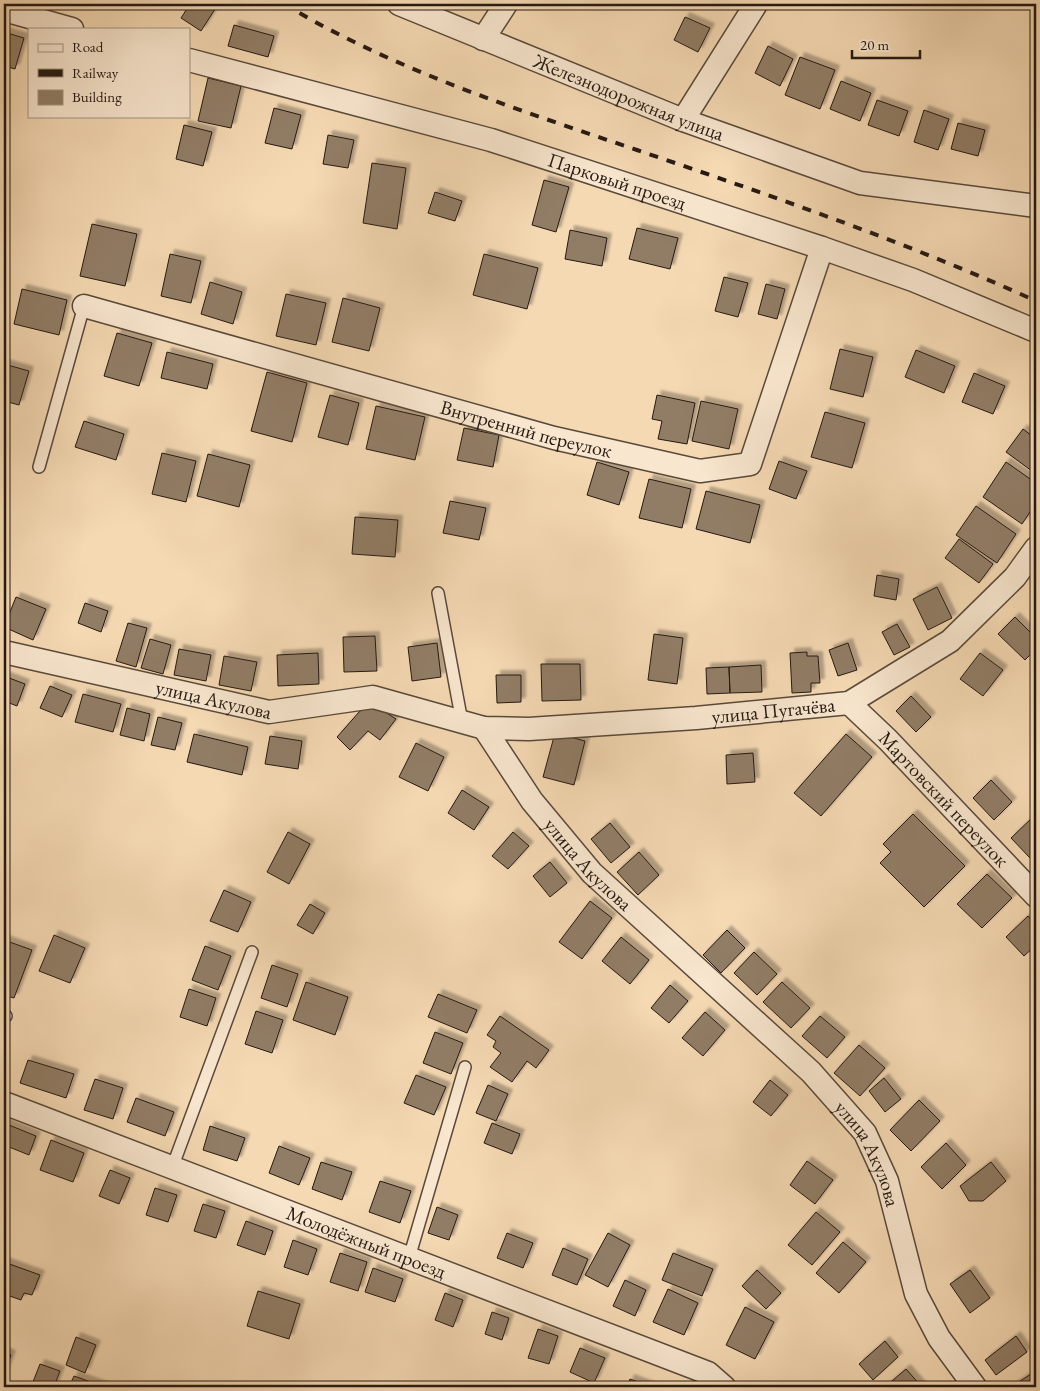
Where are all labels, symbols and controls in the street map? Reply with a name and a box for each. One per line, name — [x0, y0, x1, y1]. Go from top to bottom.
legend — [28, 28, 190, 118]
scale bar — [852, 28, 920, 60]
text: 20 m — [860, 35, 889, 54]
text: Road — [72, 37, 104, 56]
street label: Железнодорожная улица — [529, 47, 728, 147]
text: Railway — [72, 63, 119, 82]
text: Building — [72, 87, 122, 106]
street label: Парковый проезд — [545, 146, 689, 216]
street label: Внутренний переулок — [437, 394, 615, 464]
street label: улица Акулова — [153, 674, 274, 725]
street label: улица Пугачёва — [710, 691, 836, 729]
street label: Мартовский переулок — [873, 725, 1015, 873]
street label: улица Акулова — [538, 812, 638, 916]
street label: улица Акулова — [829, 1095, 906, 1209]
street label: Молодёжный проезд — [283, 1200, 450, 1284]

